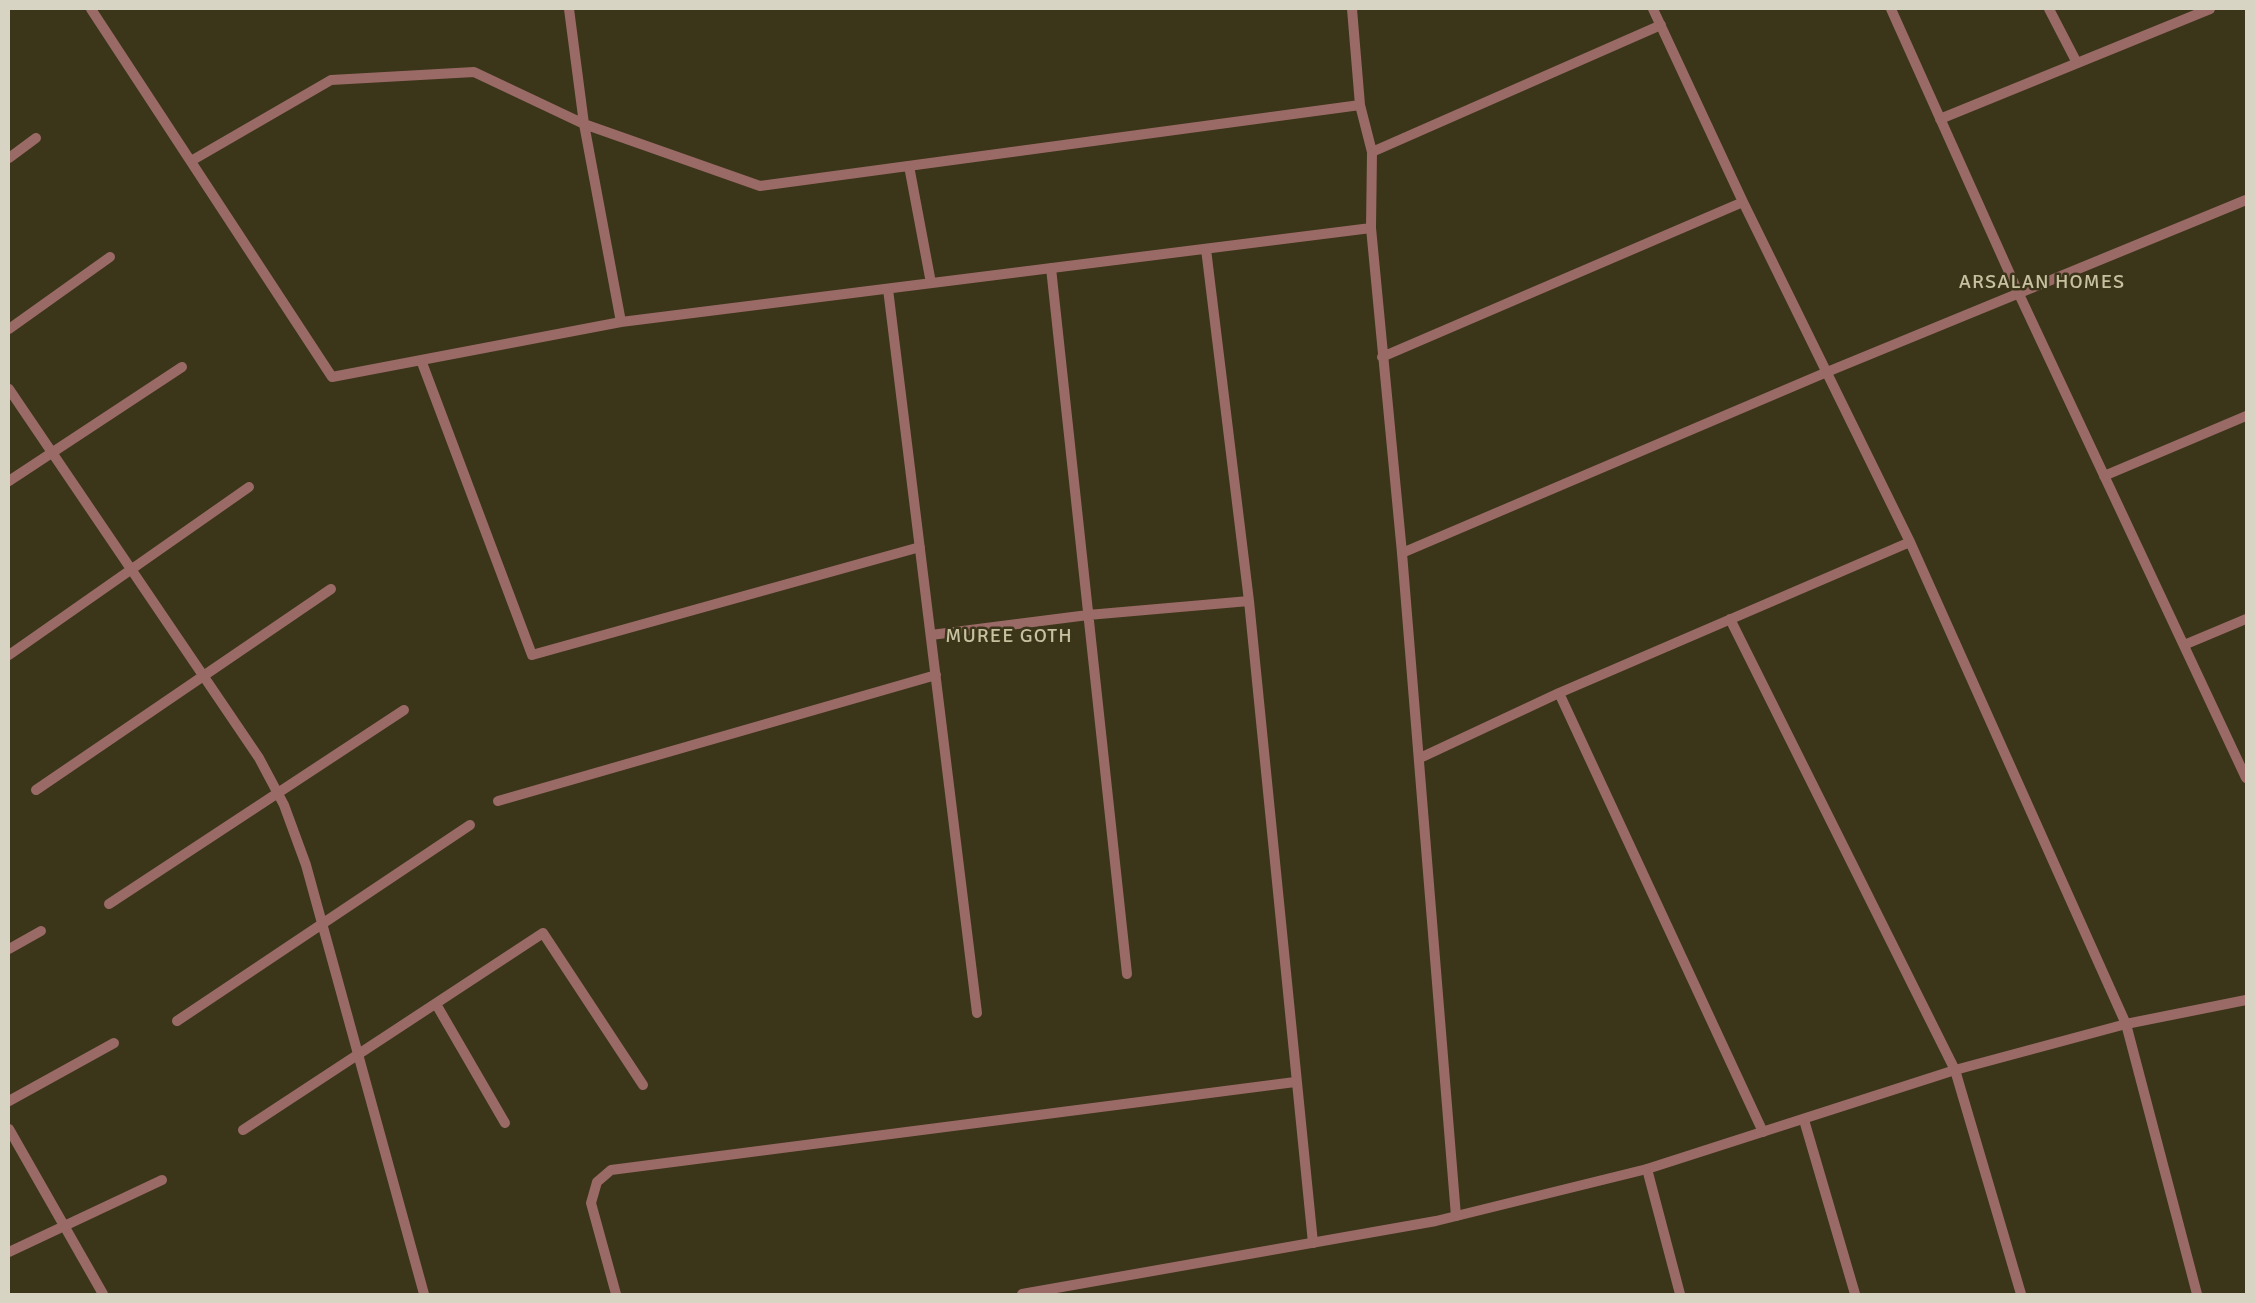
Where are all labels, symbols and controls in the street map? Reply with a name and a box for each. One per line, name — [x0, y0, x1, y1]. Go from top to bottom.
district label: ARSALAN HOMES — [1957, 271, 2127, 295]
district label: MUREE GOTH — [944, 625, 1074, 649]

